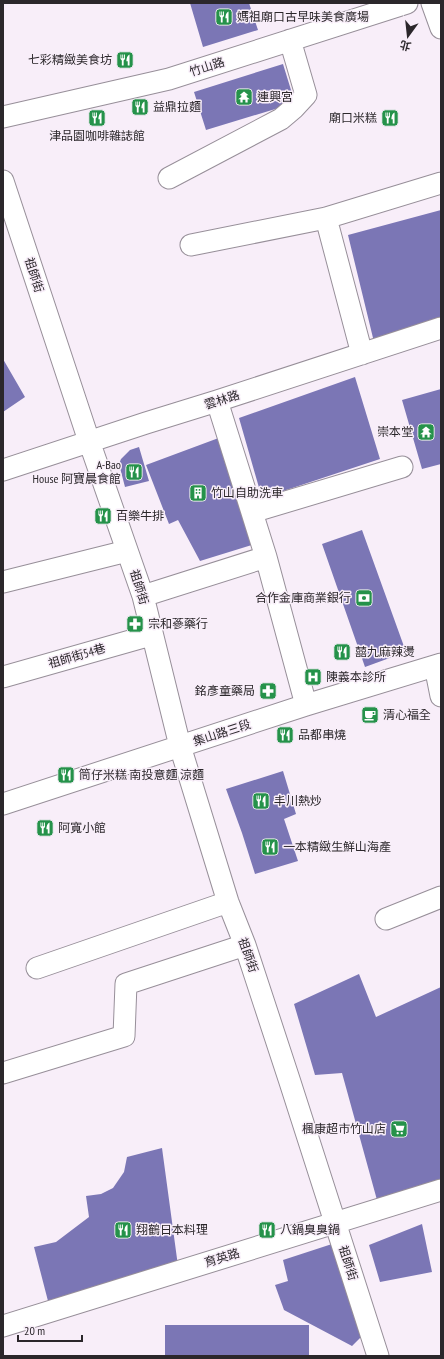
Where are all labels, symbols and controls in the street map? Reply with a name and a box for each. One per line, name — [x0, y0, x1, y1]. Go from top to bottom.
restaurant icon: 媽祖廟口古早味美食廣場 — [214, 7, 234, 27]
place label: 媽祖廟口古早味美食廣場 — [237, 9, 369, 24]
north arrow — [388, 16, 428, 56]
text: 北 — [398, 37, 413, 54]
restaurant icon: 七彩精緻美食坊 — [115, 50, 135, 70]
place label: 七彩精緻美食坊 — [28, 52, 112, 67]
street label: 竹山路 — [187, 54, 226, 79]
temple icon: 連興宮 — [234, 87, 254, 107]
place label: 連興宮 — [257, 89, 293, 104]
restaurant icon: 益鼎拉麵 — [130, 97, 150, 117]
place label: 益鼎拉麵 — [153, 99, 201, 114]
restaurant icon: 津品園咖啡雜誌館 — [87, 108, 107, 128]
restaurant icon: 廟口米糕 — [380, 108, 400, 128]
place label: 廟口米糕 — [329, 110, 377, 125]
place label: 津品園咖啡雜誌館 — [49, 128, 145, 143]
street label: 祖師街 — [22, 255, 47, 294]
street label: 雲林路 — [202, 387, 241, 412]
temple icon: 崇本堂 — [416, 422, 436, 442]
place label: 崇本堂 — [377, 424, 413, 439]
place label: A-Bao House 阿寶晨食館 — [33, 457, 121, 486]
restaurant icon: A-Bao House 阿寶晨食館 — [124, 462, 144, 482]
building icon: 竹山自助洗車 — [188, 483, 208, 503]
place label: 竹山自助洗車 — [211, 485, 283, 500]
restaurant icon: 百樂牛排 — [93, 506, 113, 526]
place label: 百樂牛排 — [116, 508, 164, 523]
street label: 祖師街 — [127, 567, 152, 606]
bank icon: 合作金庫商業銀行 — [354, 588, 374, 608]
place label: 合作金庫商業銀行 — [255, 590, 351, 605]
pharmacy icon: 宗和蔘藥行 — [125, 614, 145, 634]
place label: 宗和蔘藥行 — [148, 616, 208, 631]
street label: 祖師街54巷 — [47, 640, 107, 671]
restaurant icon: 囍九麻辣燙 — [332, 642, 352, 662]
place label: 囍九麻辣燙 — [355, 644, 415, 659]
hospital icon: 陳義本診所 — [303, 667, 323, 687]
place label: 陳義本診所 — [326, 669, 386, 684]
pharmacy icon: 銘彥童藥局 — [258, 681, 278, 701]
place label: 銘彥童藥局 — [195, 683, 255, 698]
cafe icon: 清心福全 — [360, 705, 380, 725]
place label: 清心福全 — [383, 707, 431, 722]
street label: 集山路三段 — [191, 716, 253, 749]
restaurant icon: 品都串燒 — [275, 725, 295, 745]
place label: 品都串燒 — [298, 727, 346, 742]
restaurant icon: 筒仔米糕 南投意麵 涼麵 — [56, 765, 76, 785]
place label: 筒仔米糕 南投意麵 涼麵 — [79, 767, 204, 782]
restaurant icon: 丰川熱炒 — [251, 791, 271, 811]
place label: 丰川熱炒 — [274, 793, 322, 808]
restaurant icon: 阿寬小館 — [35, 818, 55, 838]
place label: 阿寬小館 — [58, 820, 106, 835]
restaurant icon: 一本精緻生鮮山海產 — [260, 837, 280, 857]
place label: 一本精緻生鮮山海產 — [283, 839, 391, 854]
street label: 祖師街 — [236, 935, 261, 974]
supermarket icon: 楓康超市竹山店 — [389, 1119, 409, 1139]
place label: 楓康超市竹山店 — [302, 1121, 386, 1136]
restaurant icon: 翔鶴日本料理 — [113, 1220, 133, 1240]
restaurant icon: 八鍋臭臭鍋 — [257, 1220, 277, 1240]
place label: 翔鶴日本料理 — [136, 1222, 208, 1237]
place label: 八鍋臭臭鍋 — [280, 1222, 340, 1237]
street label: 祖師街 — [336, 1243, 361, 1282]
street label: 育英路 — [202, 1245, 241, 1270]
scale bar — [18, 1317, 82, 1343]
text: 20 m — [24, 1323, 45, 1338]

